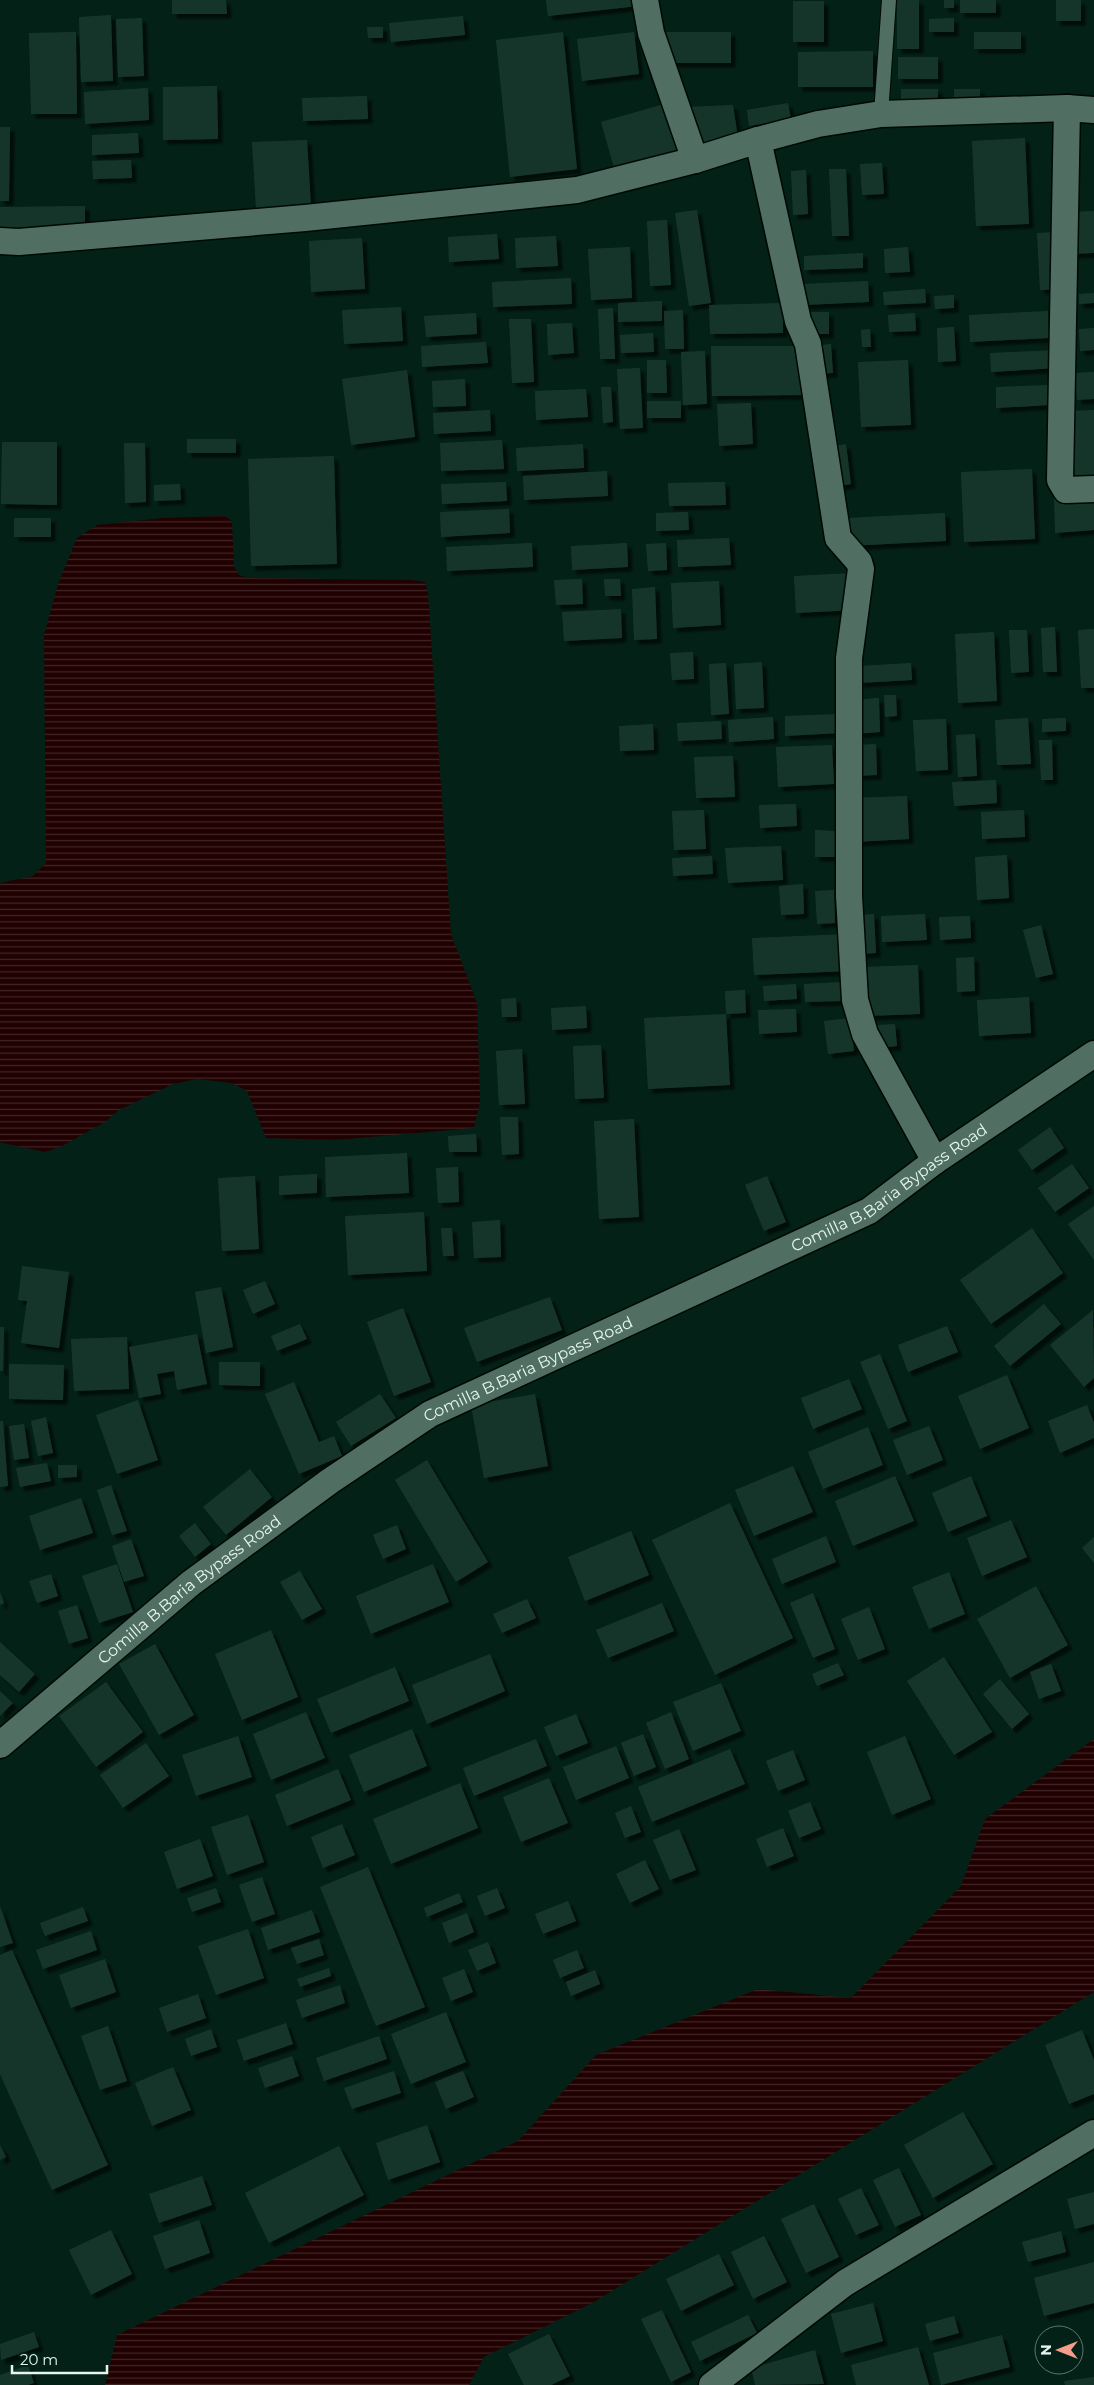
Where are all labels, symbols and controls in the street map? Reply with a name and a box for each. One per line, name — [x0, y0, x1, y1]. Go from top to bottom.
street label: Comilla B.Baria Bypass Road — [788, 1120, 991, 1256]
street label: Comilla B.Baria Bypass Road — [420, 1313, 636, 1426]
street label: Comilla B.Baria Bypass Road — [94, 1511, 285, 1668]
north arrow — [1034, 2325, 1084, 2375]
scale bar — [12, 2342, 108, 2374]
text: N — [1037, 2344, 1055, 2356]
text: 20 m — [20, 2350, 58, 2369]

